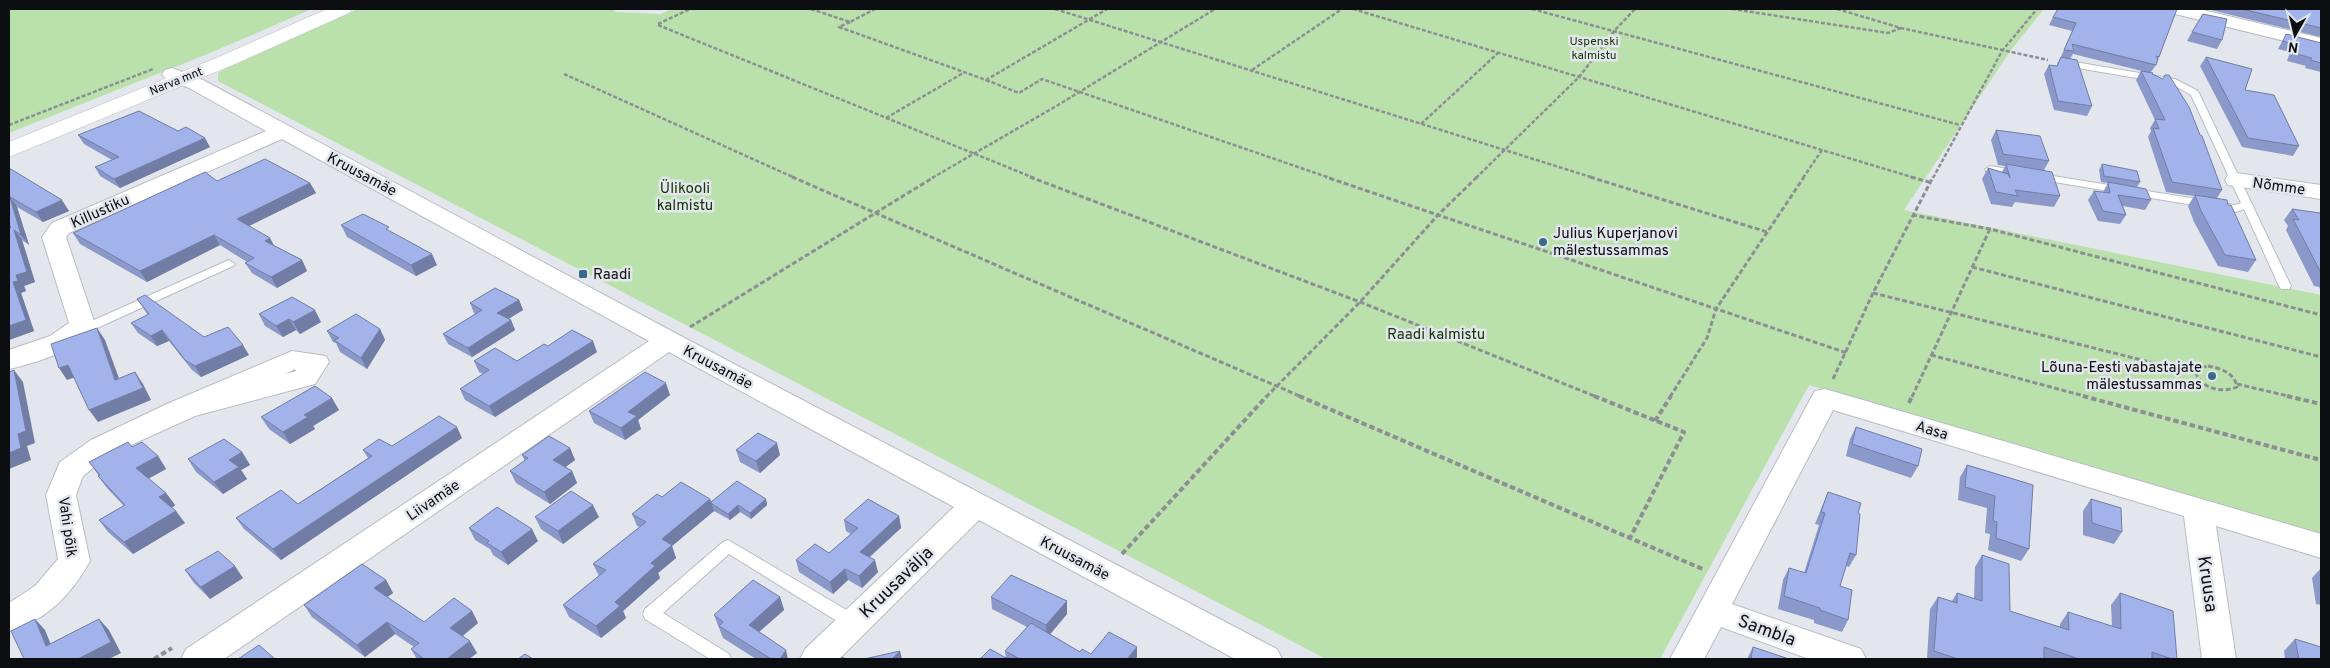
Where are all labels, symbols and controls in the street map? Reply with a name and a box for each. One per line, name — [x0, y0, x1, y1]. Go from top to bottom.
north arrow — [2270, 10, 2320, 60]
park label: Uspenski kalmistu — [1569, 34, 1619, 64]
text: N — [2287, 37, 2300, 56]
street label: Narva mnt — [147, 64, 205, 100]
street label: Kruusamäe — [323, 149, 399, 202]
street label: Nõmme — [2251, 174, 2306, 201]
park label: Ülikooli kalmistu — [657, 179, 713, 216]
street label: Killustiku — [68, 191, 133, 234]
place label: Julius Kuperjanovi mälestussammas — [1553, 225, 1678, 261]
marker: Julius Kuperjanovi mälestussammas — [1537, 236, 1549, 248]
place label: Raadi — [593, 266, 631, 285]
marker: Raadi — [577, 268, 589, 280]
park label: Raadi kalmistu — [1387, 326, 1485, 345]
street label: Kruusamäe — [679, 342, 755, 395]
place label: Lõuna-Eesti vabastajate mälestussammas — [2041, 359, 2202, 395]
marker: Lõuna-Eesti vabastajate mälestussammas — [2206, 370, 2218, 382]
street label: Aasa — [1913, 418, 1950, 445]
street label: Liivamäe — [404, 477, 464, 526]
street label: Vahi põik — [53, 496, 80, 559]
street label: Kruusamäe — [1036, 533, 1112, 586]
street label: Kruusavälja — [855, 542, 939, 624]
street label: Kruusa — [2191, 555, 2222, 614]
street label: Sambla — [1734, 610, 1799, 652]

